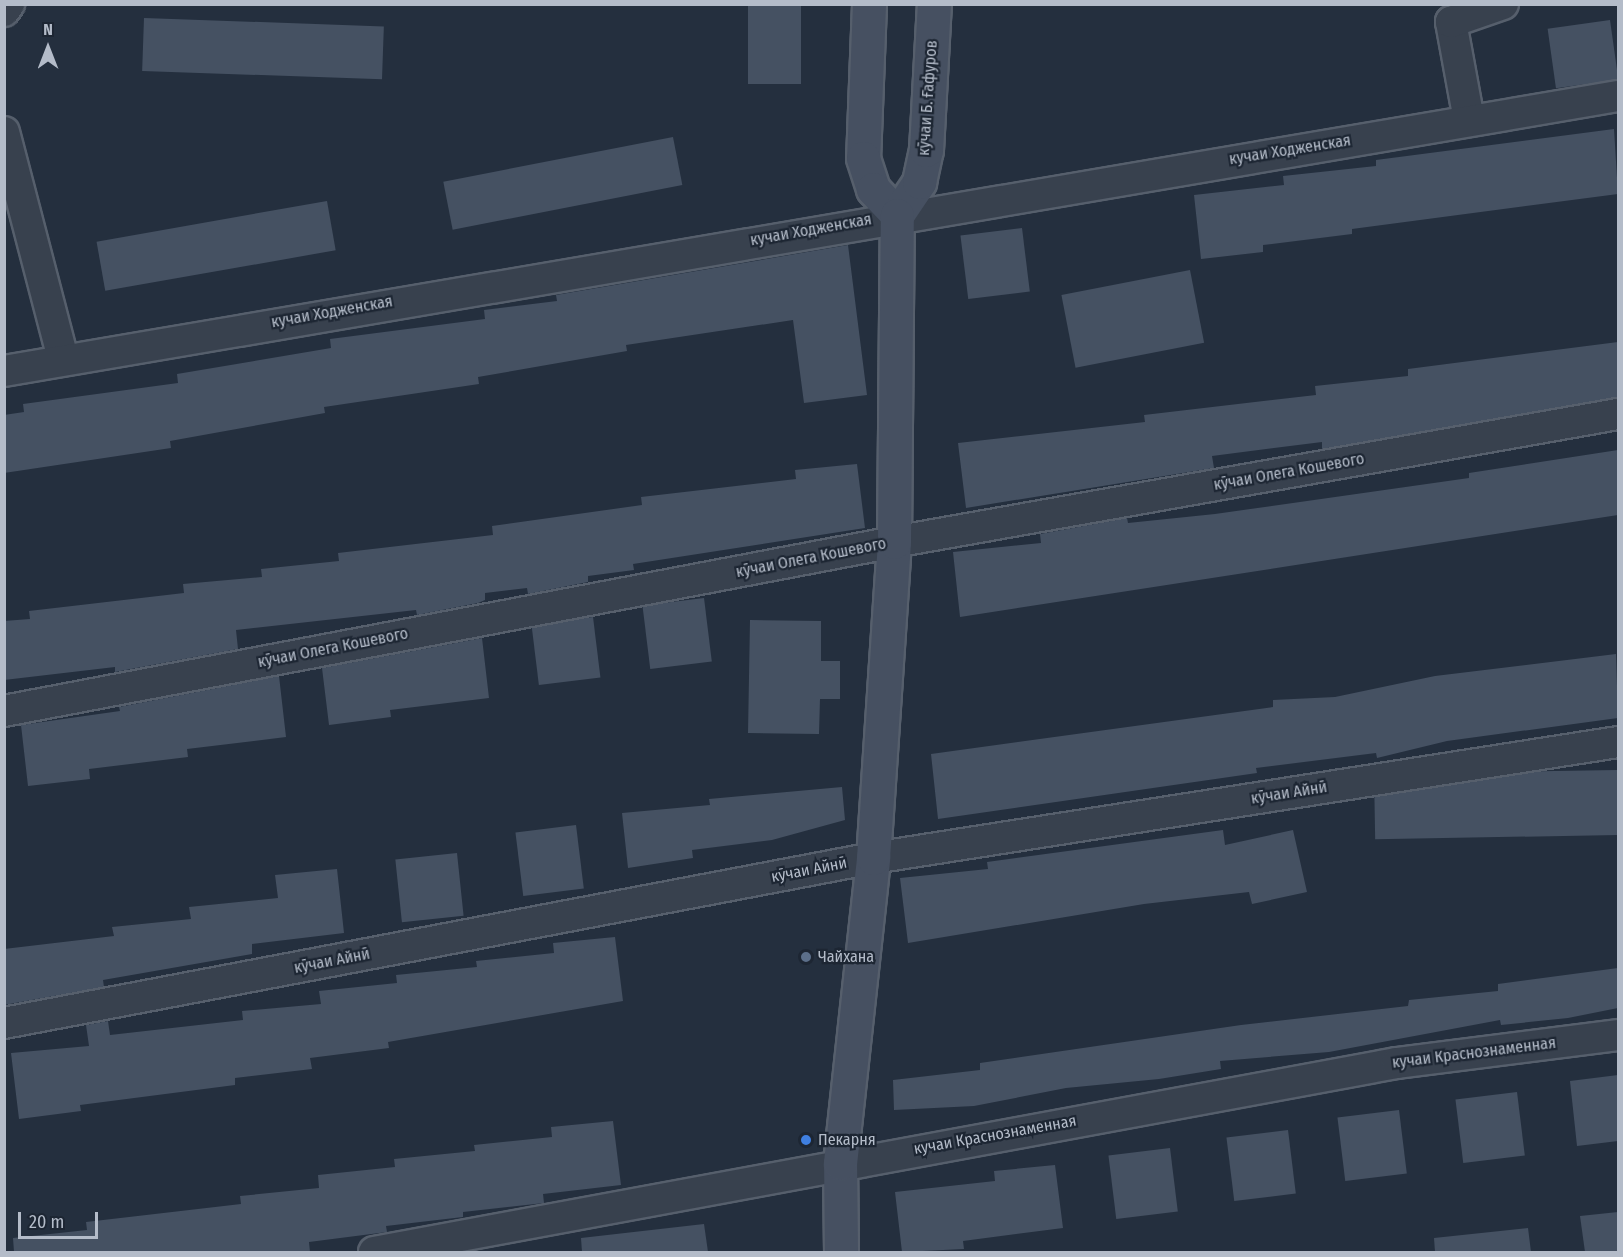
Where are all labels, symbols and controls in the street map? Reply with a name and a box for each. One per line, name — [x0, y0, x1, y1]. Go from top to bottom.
north arrow — [18, 18, 78, 78]
text: N — [43, 20, 53, 39]
street label: кӯчаи Б. Ғафуров — [914, 40, 942, 156]
street label: кучаи Ходженская — [1228, 131, 1352, 169]
street label: кучаи Ходженская — [749, 210, 873, 250]
street label: кучаи Ходженская — [270, 292, 394, 332]
street label: кӯчаи Олега Кошевого — [1212, 449, 1366, 495]
street label: кӯчаи Олега Кошевого — [734, 534, 888, 582]
street label: кӯчаи Олега Кошевого — [256, 624, 410, 672]
street label: кӯчаи Айнӣ — [1250, 778, 1328, 808]
street label: кӯчаи Айнӣ — [769, 853, 849, 887]
street label: кӯчаи Айнӣ — [292, 944, 372, 978]
place label: Чайхана — [818, 947, 874, 967]
marker: Чайхана — [799, 950, 813, 964]
street label: кучаи Краснознаменная — [1391, 1033, 1557, 1073]
street label: кучаи Краснознаменная — [912, 1111, 1078, 1159]
place label: Пекарня — [818, 1130, 876, 1150]
marker: Пекарня — [799, 1133, 813, 1147]
scale bar — [21, 1200, 100, 1238]
text: 20 m — [29, 1211, 64, 1233]

